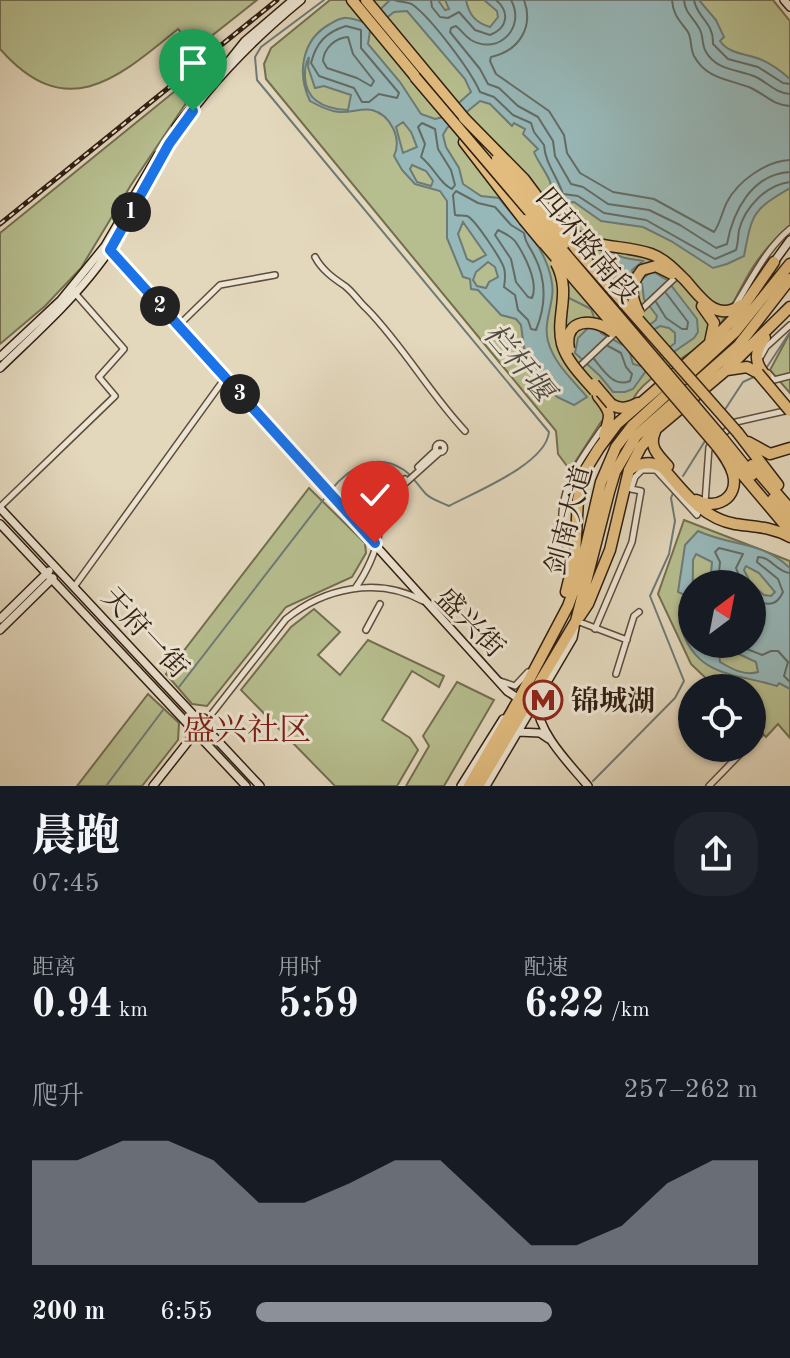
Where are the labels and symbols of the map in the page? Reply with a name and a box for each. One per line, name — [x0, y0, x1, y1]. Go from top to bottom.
pin — [159, 29, 227, 111]
street label: 四环路南段 — [530, 182, 644, 310]
pin: 1 — [111, 192, 151, 232]
pin: 2 — [140, 286, 180, 326]
water label: 栏杆堰 — [477, 317, 563, 411]
pin: 3 — [220, 374, 260, 414]
pin — [341, 461, 409, 543]
street label: 剑南大道 — [540, 462, 599, 578]
north arrow — [678, 570, 766, 658]
street label: 天府一街 — [95, 581, 194, 685]
street label: 盛兴街 — [429, 582, 511, 664]
metro station icon: 锦城湖 — [522, 679, 564, 721]
place label: 锦城湖 — [571, 686, 655, 717]
district label: 盛兴社区 — [183, 712, 311, 748]

